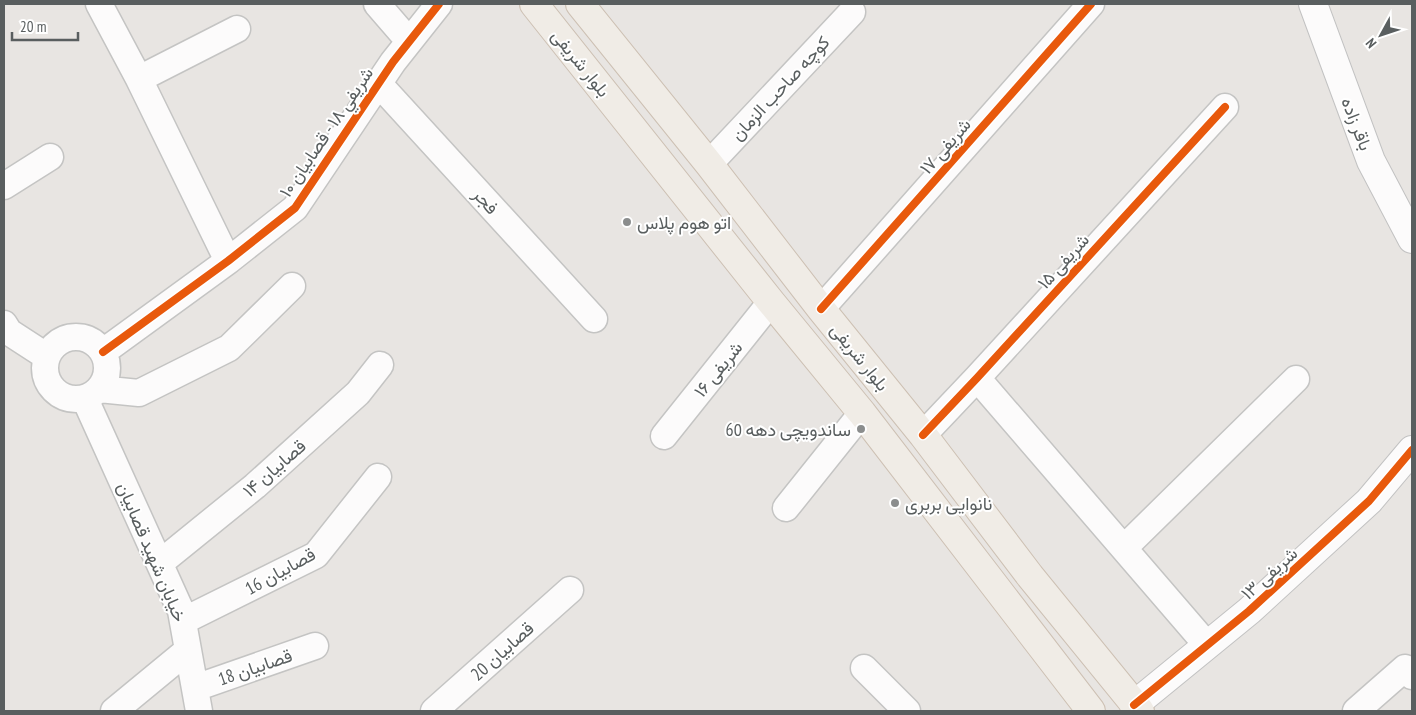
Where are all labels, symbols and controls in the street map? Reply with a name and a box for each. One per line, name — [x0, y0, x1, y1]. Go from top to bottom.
scale bar — [12, 10, 79, 42]
north arrow — [1356, 10, 1406, 60]
text: 20 m — [20, 17, 46, 36]
street label: بلوار شریفی — [547, 24, 615, 102]
street label: کوچه صاحب الزمان — [726, 31, 835, 146]
text: N — [1362, 35, 1380, 52]
street label: شريفي ۱۸ - قصابیان ۱۰ — [274, 62, 381, 204]
street label: باقر زاده — [1336, 94, 1378, 154]
street label: شریفی ۱۷ — [914, 113, 976, 179]
street label: فجر — [468, 182, 504, 219]
place label: اتو هوم پلاس — [637, 211, 731, 235]
marker: اتو هوم پلاس — [621, 216, 633, 228]
street label: شریفی ۱۵ — [1032, 228, 1094, 294]
street label: بلوار شریفی — [826, 318, 894, 396]
street label: شریفی ۱۶ — [689, 336, 747, 402]
place label: ساندویچی دهه 60 — [726, 418, 851, 442]
marker: ساندویچی دهه 60 — [855, 423, 867, 435]
street label: قصابیان ۱۴ — [238, 434, 310, 502]
street label: خیابان شهید قصابیان — [112, 479, 192, 625]
place label: نانوایی بربری — [905, 492, 993, 515]
marker: نانوایی بربری — [889, 497, 901, 509]
street label: قصابیان 16 — [241, 542, 319, 600]
street label: شریفی ۱۳ — [1236, 542, 1302, 604]
street label: قصابیان 20 — [466, 617, 538, 685]
street label: قصابیان 18 — [215, 644, 295, 690]

